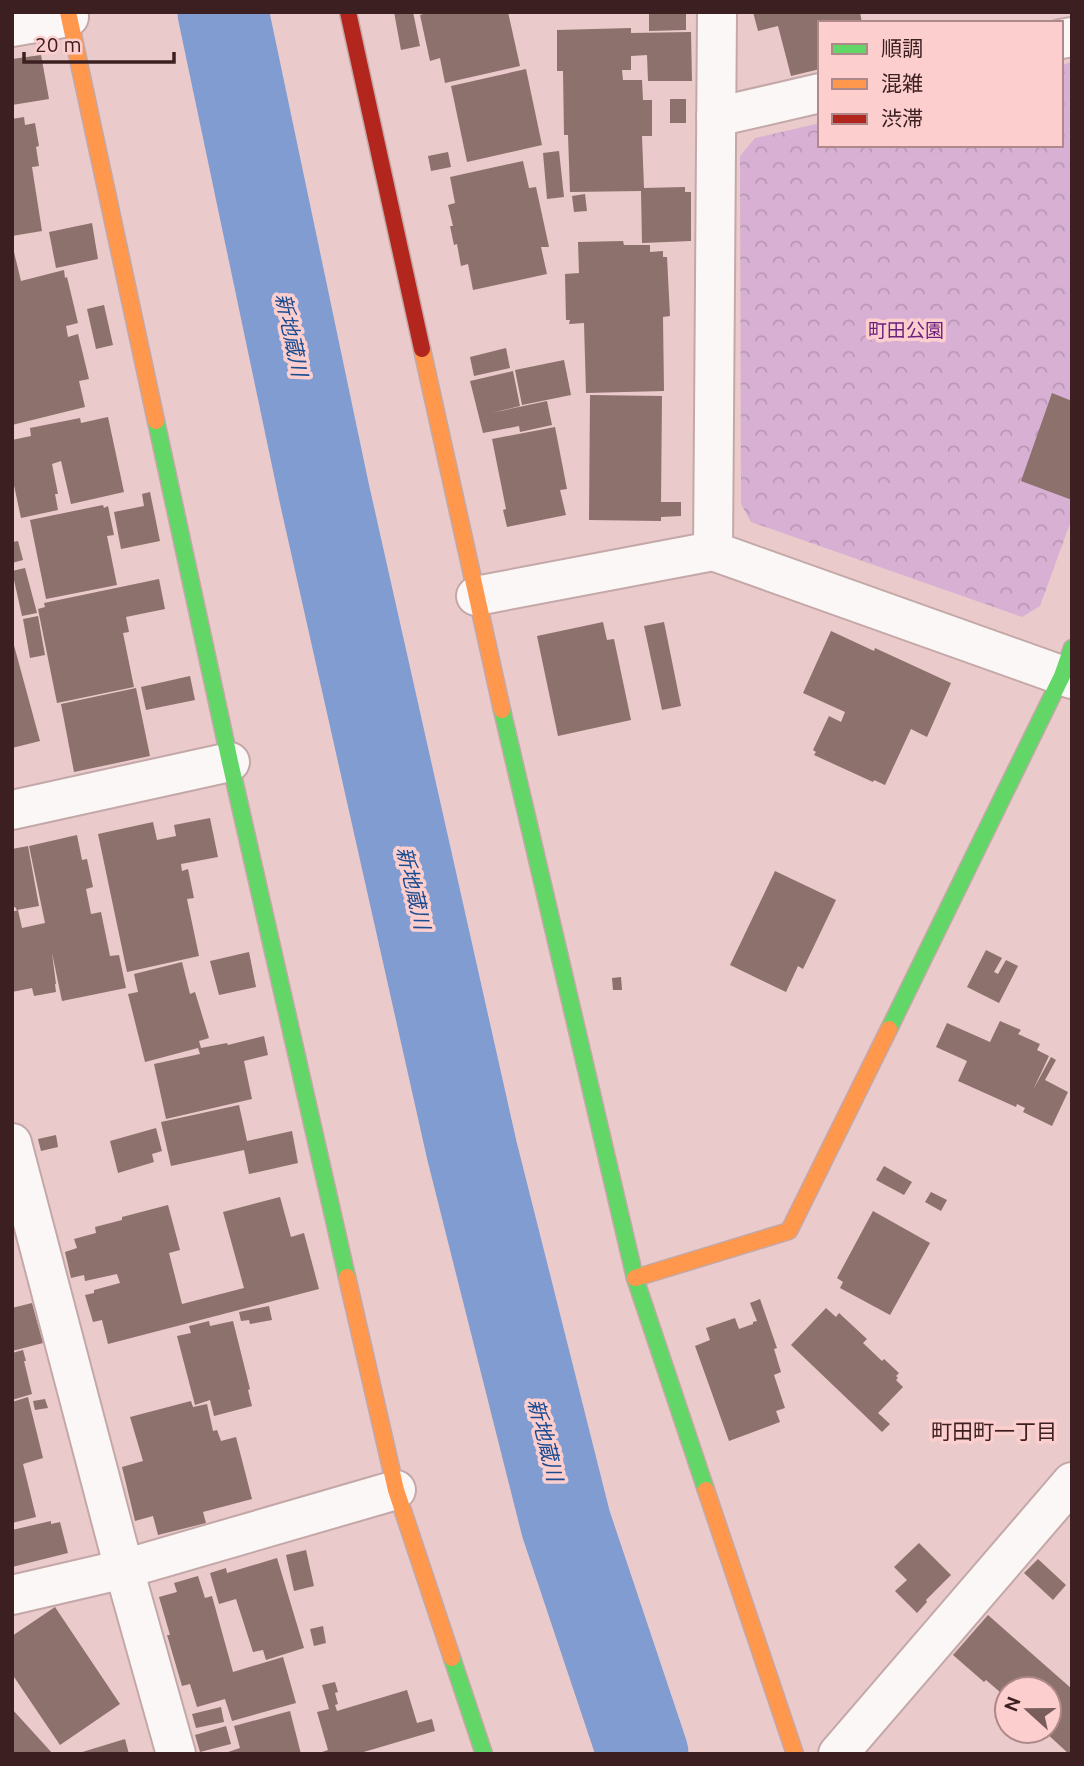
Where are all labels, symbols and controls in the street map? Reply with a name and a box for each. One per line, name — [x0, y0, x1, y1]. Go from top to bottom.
scale bar — [24, 21, 175, 65]
legend — [818, 21, 1063, 147]
text: 20 m — [35, 32, 82, 56]
text: 順調 — [881, 36, 923, 60]
text: 混雑 — [881, 71, 923, 95]
text: 渋滞 — [881, 106, 923, 130]
water label: 新地蔵川 — [272, 291, 313, 380]
park label: 町田公園 — [868, 319, 944, 341]
water label: 新地蔵川 — [393, 844, 436, 933]
water label: 新地蔵川 — [524, 1396, 568, 1485]
district label: 町田町一丁目 — [931, 1419, 1057, 1443]
north arrow — [993, 1675, 1063, 1745]
text: N — [999, 1693, 1025, 1714]

